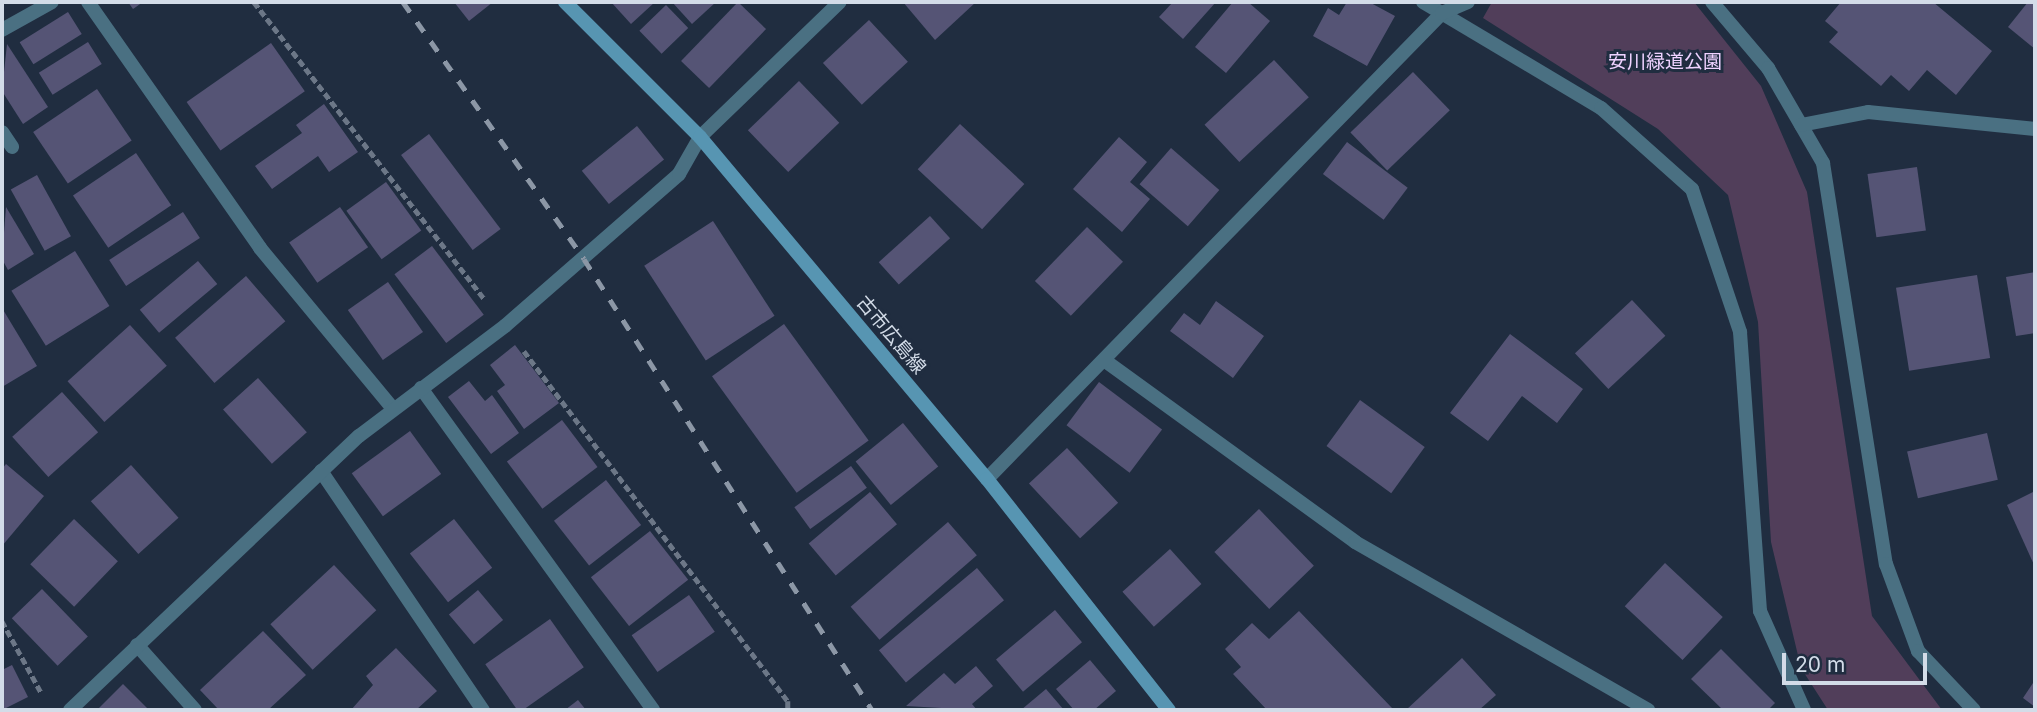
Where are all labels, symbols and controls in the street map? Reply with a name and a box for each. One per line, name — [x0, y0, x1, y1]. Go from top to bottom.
park label: 安川緑道公園 — [1608, 51, 1722, 73]
street label: 古市広島線 — [852, 291, 930, 379]
scale bar — [1785, 638, 1930, 682]
text: 20 m — [1795, 652, 1845, 677]

